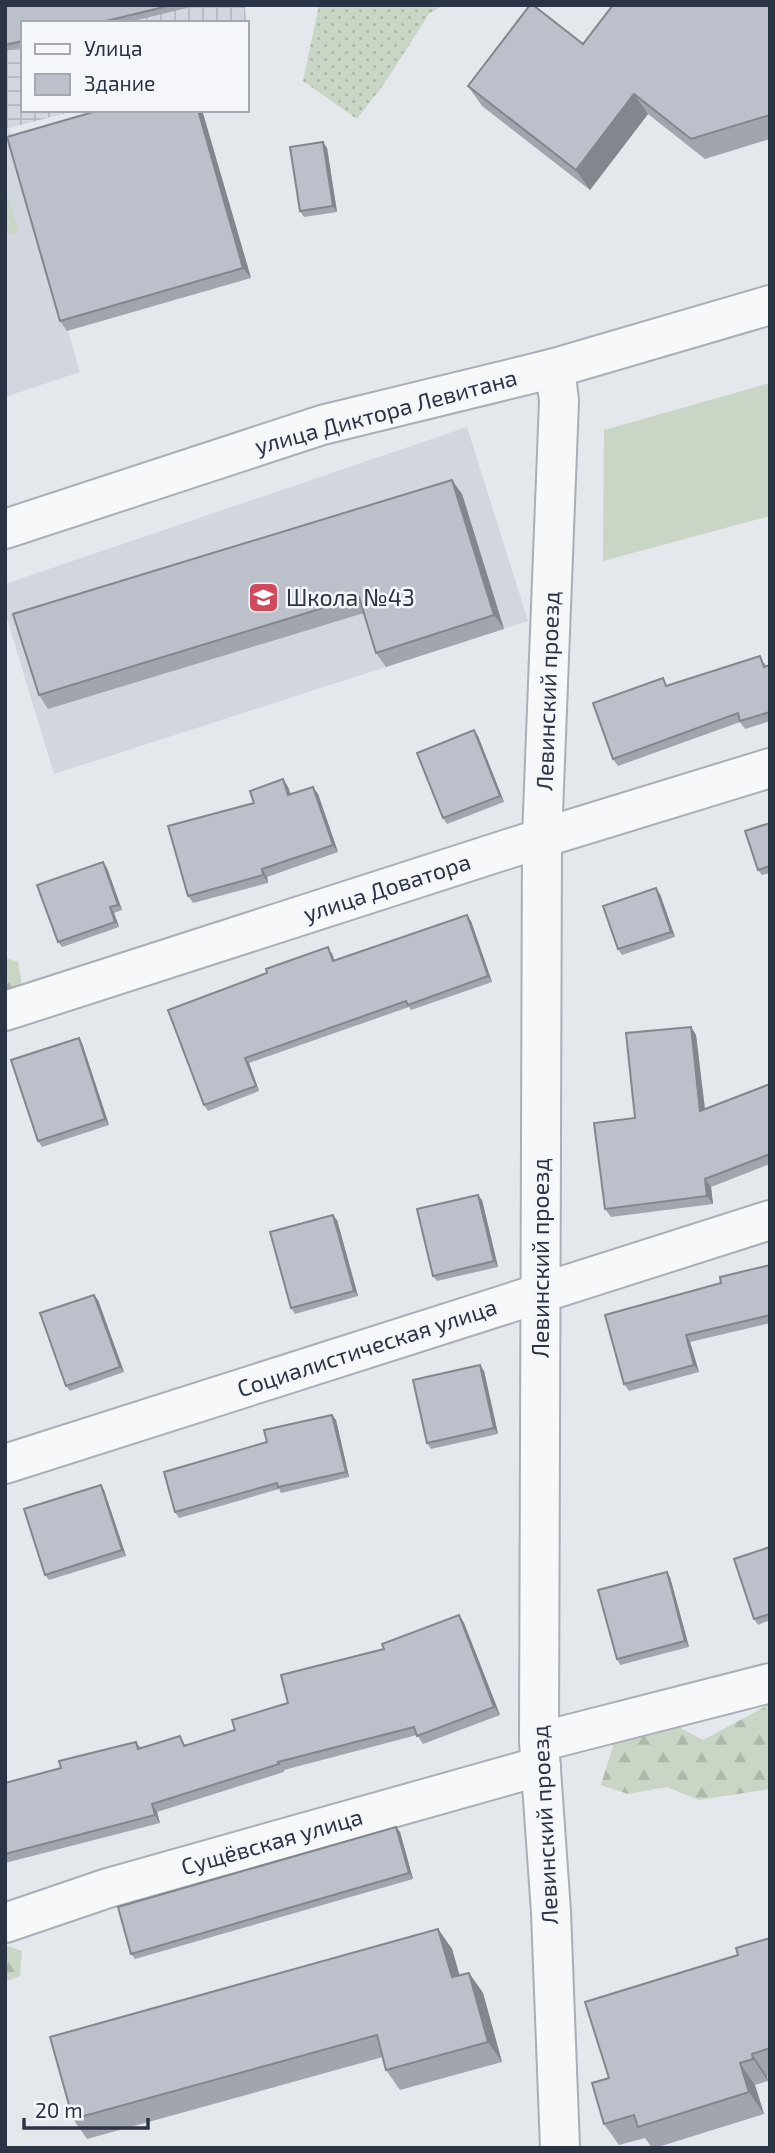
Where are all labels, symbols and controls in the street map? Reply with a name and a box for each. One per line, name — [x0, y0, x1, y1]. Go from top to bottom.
legend — [21, 21, 248, 112]
text: Улица — [84, 35, 143, 60]
text: Здание — [84, 70, 155, 95]
street label: улица Диктора Левитана — [252, 363, 520, 460]
school or university icon: Школа №43 — [246, 581, 280, 615]
place label: Школа №43 — [286, 583, 415, 611]
street label: Левинский проезд — [530, 591, 564, 791]
street label: улица Доватора — [300, 847, 474, 928]
street label: Левинский проезд — [526, 1158, 554, 1358]
street label: Социалистическая улица — [233, 1292, 500, 1403]
street label: Левинский проезд — [525, 1725, 563, 1926]
street label: Сущёвская улица — [178, 1802, 366, 1881]
scale bar — [24, 2086, 149, 2130]
text: 20 m — [35, 2097, 83, 2122]

